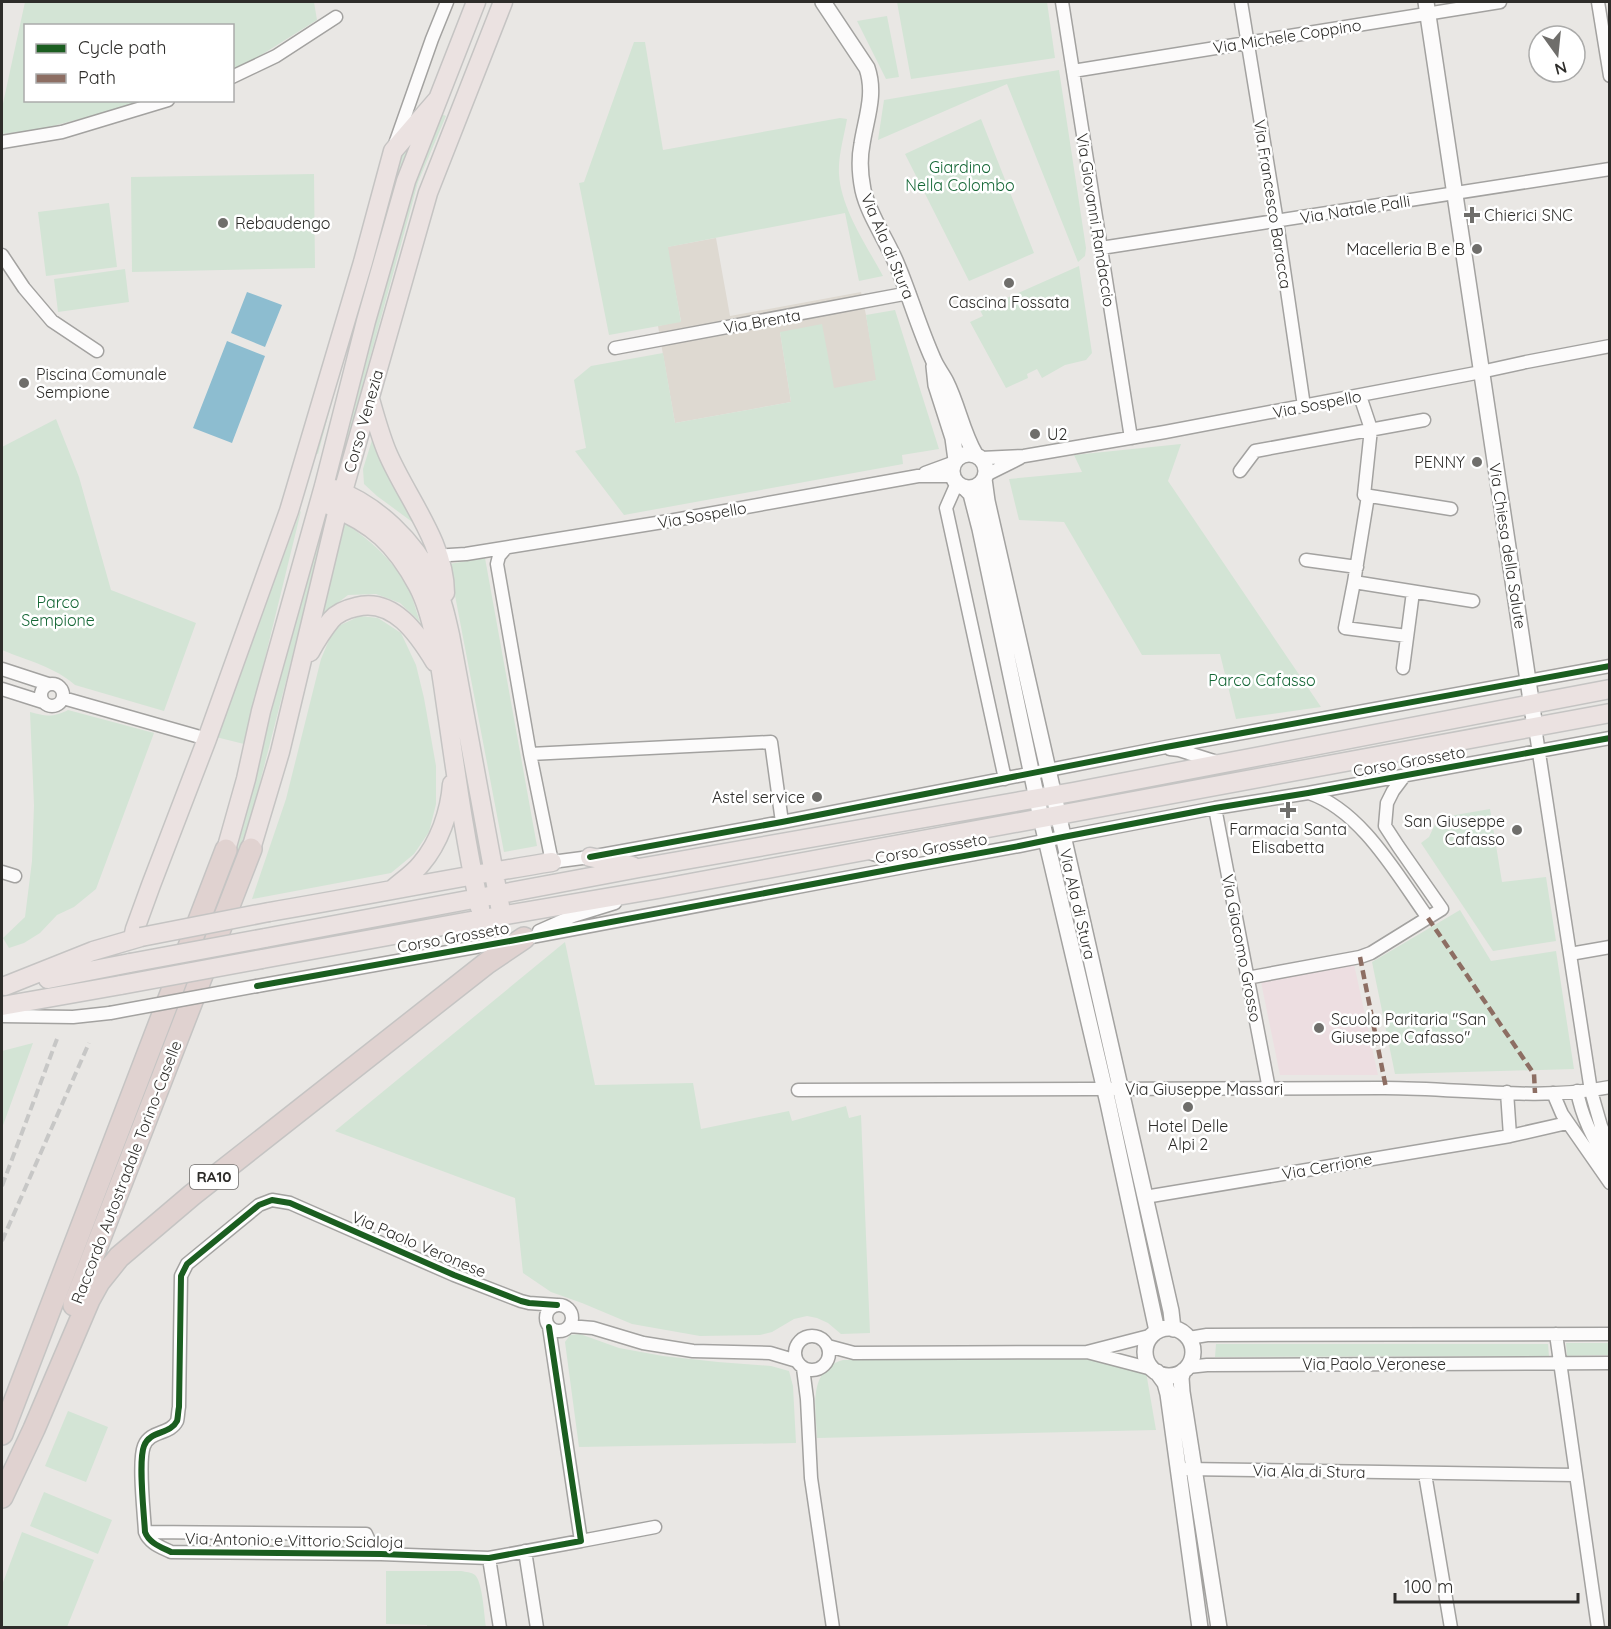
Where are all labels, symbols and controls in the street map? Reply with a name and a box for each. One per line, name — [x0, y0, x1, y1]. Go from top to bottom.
street label: Via Michele Coppino — [1211, 14, 1363, 58]
legend — [24, 24, 234, 102]
north arrow — [1527, 24, 1587, 84]
text: Cycle path — [78, 36, 166, 59]
text: N — [1553, 57, 1569, 80]
text: Path — [78, 66, 116, 89]
street label: Via Francesco Baracca — [1250, 118, 1296, 290]
street label: Via Giovanni Randaccio — [1072, 132, 1120, 308]
park label: Giardino Nella Colombo — [905, 157, 1015, 195]
street label: Via Ala di Stura — [857, 190, 919, 302]
street label: Via Natale Palli — [1298, 190, 1412, 228]
place label: Chierici SNC — [1484, 205, 1573, 225]
marker: Chierici SNC — [1465, 208, 1479, 222]
place label: Rebaudengo — [235, 213, 330, 233]
marker: Rebaudengo — [216, 216, 230, 230]
place label: Macelleria B e B — [1346, 239, 1465, 259]
marker: Macelleria B e B — [1470, 242, 1484, 256]
marker: Cascina Fossata — [1002, 276, 1016, 290]
place label: Cascina Fossata — [948, 292, 1070, 312]
street label: Via Brenta — [722, 304, 802, 338]
place label: Piscina Comunale Sempione — [36, 364, 167, 402]
street label: Corso Venezia — [339, 367, 387, 475]
marker: Piscina Comunale Sempione — [17, 376, 31, 390]
street label: Via Sospello — [1271, 386, 1363, 422]
place label: U2 — [1047, 424, 1067, 444]
marker: U2 — [1028, 427, 1042, 441]
place label: PENNY — [1414, 452, 1465, 472]
marker: PENNY — [1470, 455, 1484, 469]
street label: Via Chiesa della Salute — [1485, 462, 1531, 630]
street label: Via Sospello — [656, 497, 748, 533]
park label: Parco Sempione — [21, 592, 95, 630]
park label: Parco Cafasso — [1208, 670, 1316, 690]
street label: Corso Grosseto — [1351, 741, 1467, 781]
place label: Astel service — [712, 787, 805, 807]
marker: Astel service — [810, 790, 824, 804]
marker: Farmacia Santa Elisabetta — [1281, 803, 1295, 817]
place label: San Giuseppe Cafasso — [1404, 811, 1505, 849]
place label: Farmacia Santa Elisabetta — [1229, 819, 1347, 857]
marker: San Giuseppe Cafasso — [1510, 823, 1524, 837]
street label: Corso Grosseto — [873, 828, 989, 868]
street label: Via Ala di Stura — [1056, 847, 1100, 961]
street label: Via Giacomo Grosso — [1218, 872, 1266, 1024]
street label: Corso Grosseto — [395, 917, 511, 957]
place label: Scuola Paritaria "San Giuseppe Cafasso" — [1331, 1009, 1486, 1047]
marker: Scuola Paritaria "San Giuseppe Cafasso" — [1312, 1021, 1326, 1035]
street label: Raccordo Autostradale Torino-Caselle — [66, 1037, 186, 1307]
street label: Via Giuseppe Massari — [1125, 1079, 1283, 1099]
marker: Hotel Delle Alpi 2 — [1181, 1100, 1195, 1114]
place label: Hotel Delle Alpi 2 — [1148, 1116, 1228, 1154]
street label: Via Cerrione — [1280, 1148, 1374, 1184]
road number: RA10 — [190, 1165, 238, 1189]
street label: Via Paolo Veronese — [349, 1207, 489, 1281]
street label: Via Paolo Veronese — [1302, 1354, 1446, 1374]
street label: Via Ala di Stura — [1252, 1460, 1366, 1482]
street label: Via Antonio e Vittorio Scialoja — [185, 1528, 403, 1552]
scale bar — [1395, 1566, 1578, 1604]
text: 100 m — [1404, 1575, 1453, 1598]

